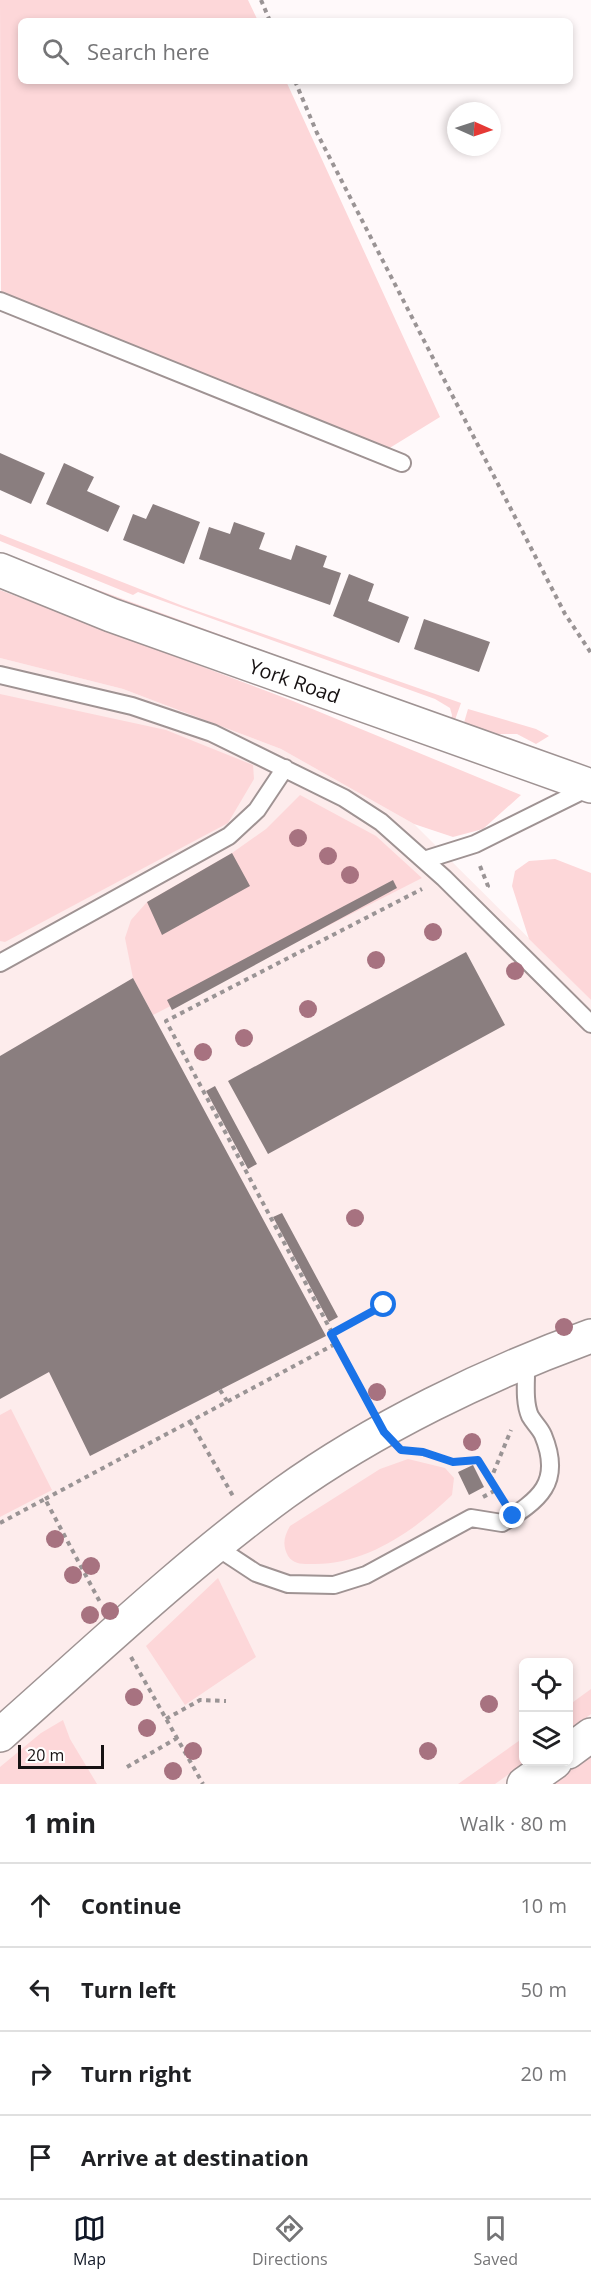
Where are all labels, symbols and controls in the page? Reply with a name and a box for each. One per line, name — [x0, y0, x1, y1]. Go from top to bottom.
search box — [18, 18, 573, 84]
icon: search — [39, 35, 72, 68]
text: Search here — [87, 36, 210, 66]
north arrow — [447, 102, 501, 156]
street label: York Road — [246, 652, 344, 709]
route start — [370, 1291, 396, 1317]
route end — [499, 1502, 525, 1528]
map controls — [519, 1658, 573, 1766]
button: locate — [519, 1658, 573, 1712]
button: layers — [519, 1712, 573, 1766]
scale bar — [18, 1742, 104, 1770]
text: 20 m — [27, 1744, 64, 1766]
text: 1 min — [24, 1805, 96, 1841]
text: Walk · 80 m — [460, 1810, 567, 1837]
icon: ahead — [24, 1889, 57, 1922]
text: Continue — [81, 1890, 181, 1920]
text: 10 m — [520, 1892, 567, 1919]
icon: left — [24, 1973, 57, 2006]
text: Turn left — [81, 1974, 176, 2004]
text: 50 m — [520, 1976, 567, 2003]
icon: right — [24, 2057, 57, 2090]
text: Turn right — [81, 2058, 192, 2088]
text: 20 m — [520, 2060, 567, 2087]
icon: arrive — [24, 2141, 57, 2174]
text: Arrive at destination — [81, 2142, 309, 2172]
tab: Map — [73, 2212, 106, 2270]
tab: Directions — [252, 2212, 328, 2270]
tab: Saved — [474, 2212, 518, 2270]

